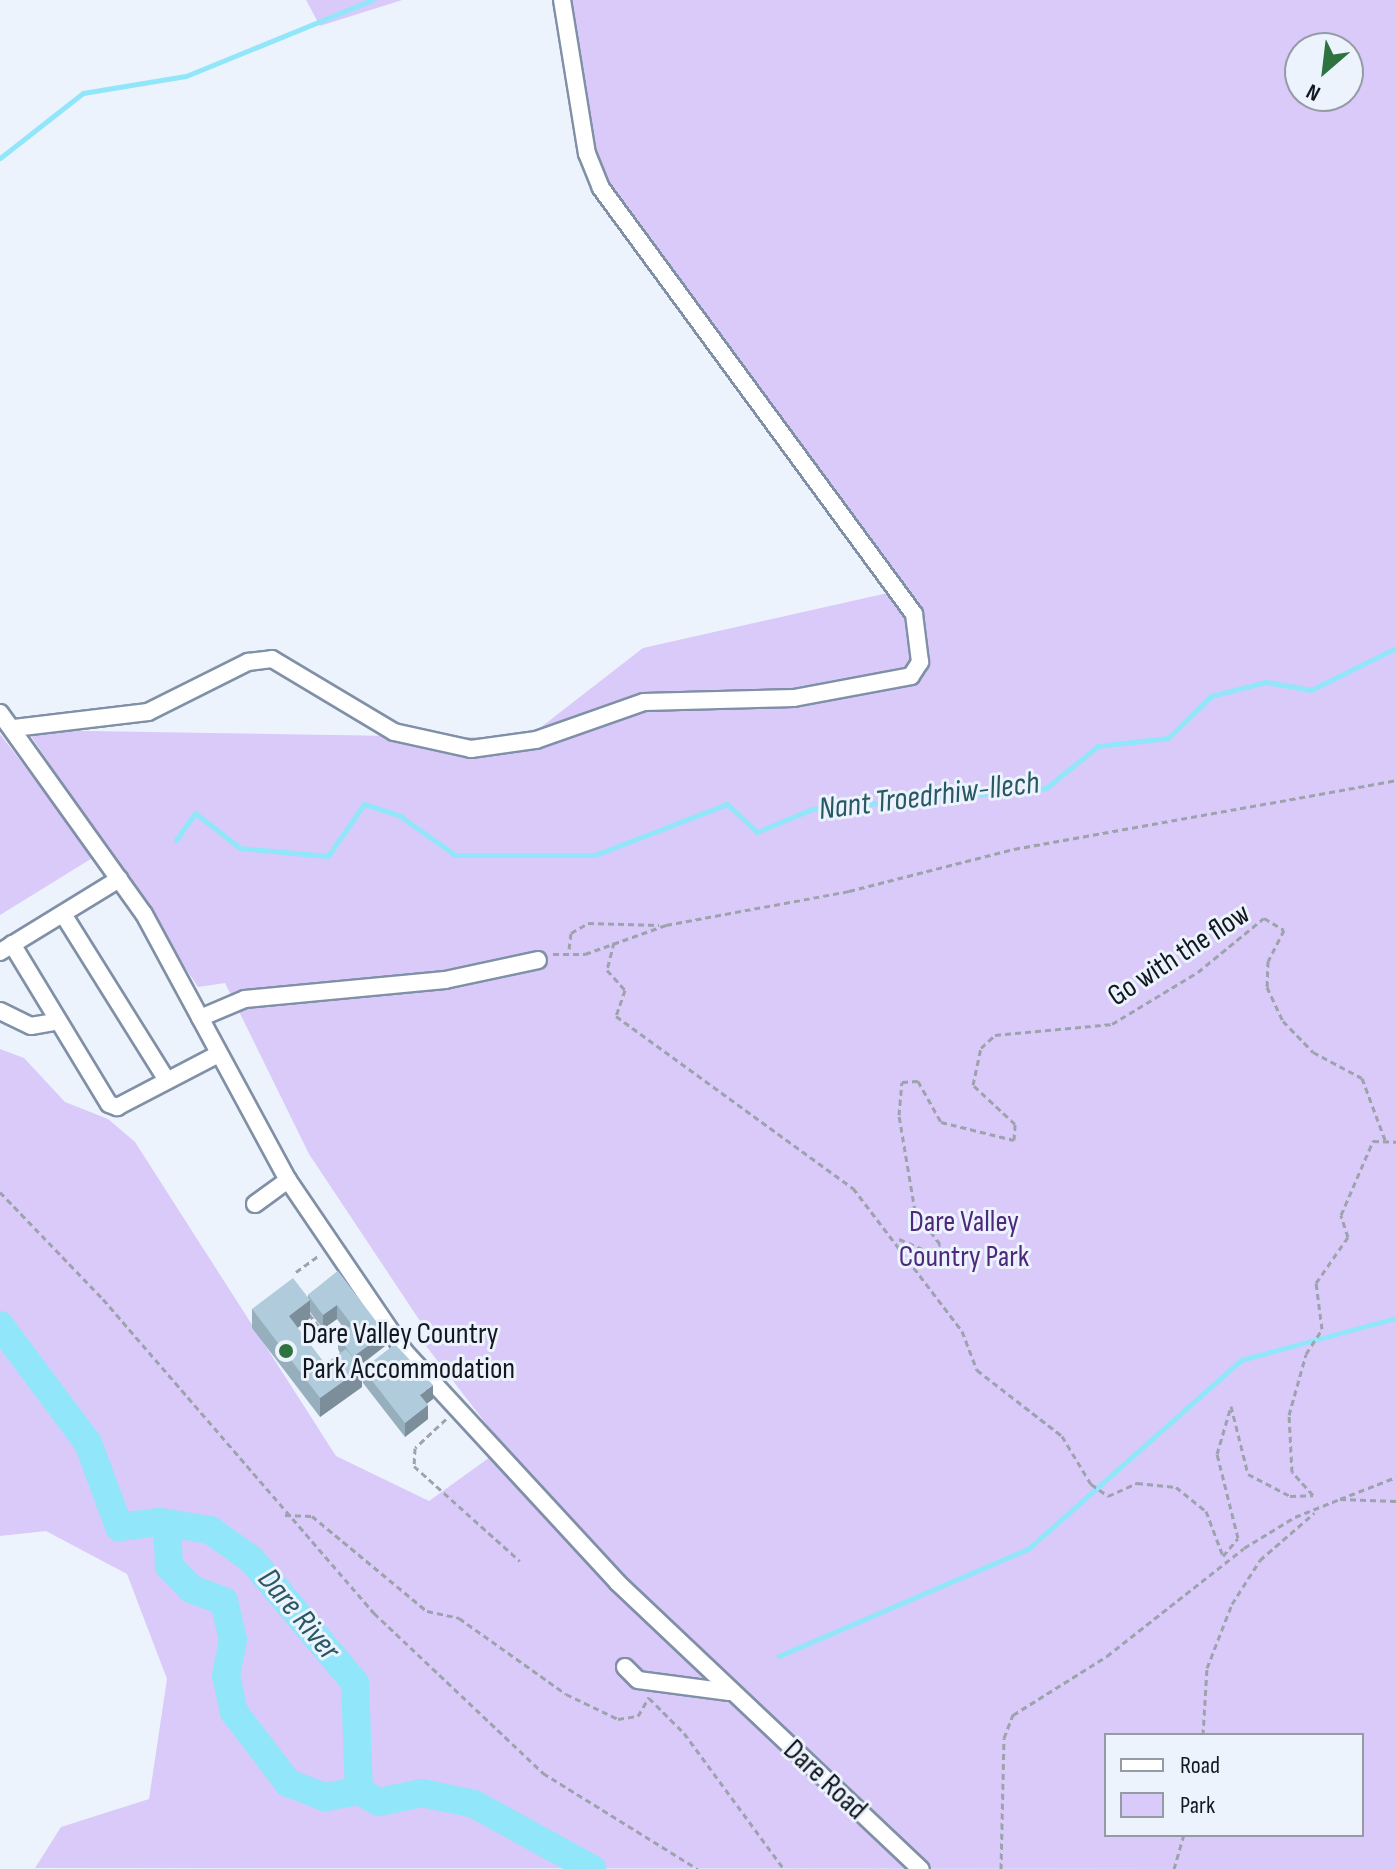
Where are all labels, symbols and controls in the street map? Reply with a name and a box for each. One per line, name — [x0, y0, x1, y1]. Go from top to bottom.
north arrow — [1284, 32, 1364, 112]
text: N — [1302, 77, 1325, 107]
water label: Nant Troedrhiw-llech — [816, 764, 1042, 830]
street label: Go with the flow — [1101, 896, 1257, 1014]
park label: Dare Valley Country Park — [899, 1204, 1029, 1274]
place label: Dare Valley Country Park Accommodation — [302, 1316, 515, 1386]
marker: Dare Valley Country Park Accommodation — [277, 1342, 295, 1360]
water label: Dare River — [249, 1561, 347, 1669]
street label: Dare Road — [776, 1732, 874, 1828]
legend — [1104, 1733, 1364, 1837]
text: Road — [1180, 1751, 1220, 1780]
text: Park — [1180, 1791, 1215, 1820]

